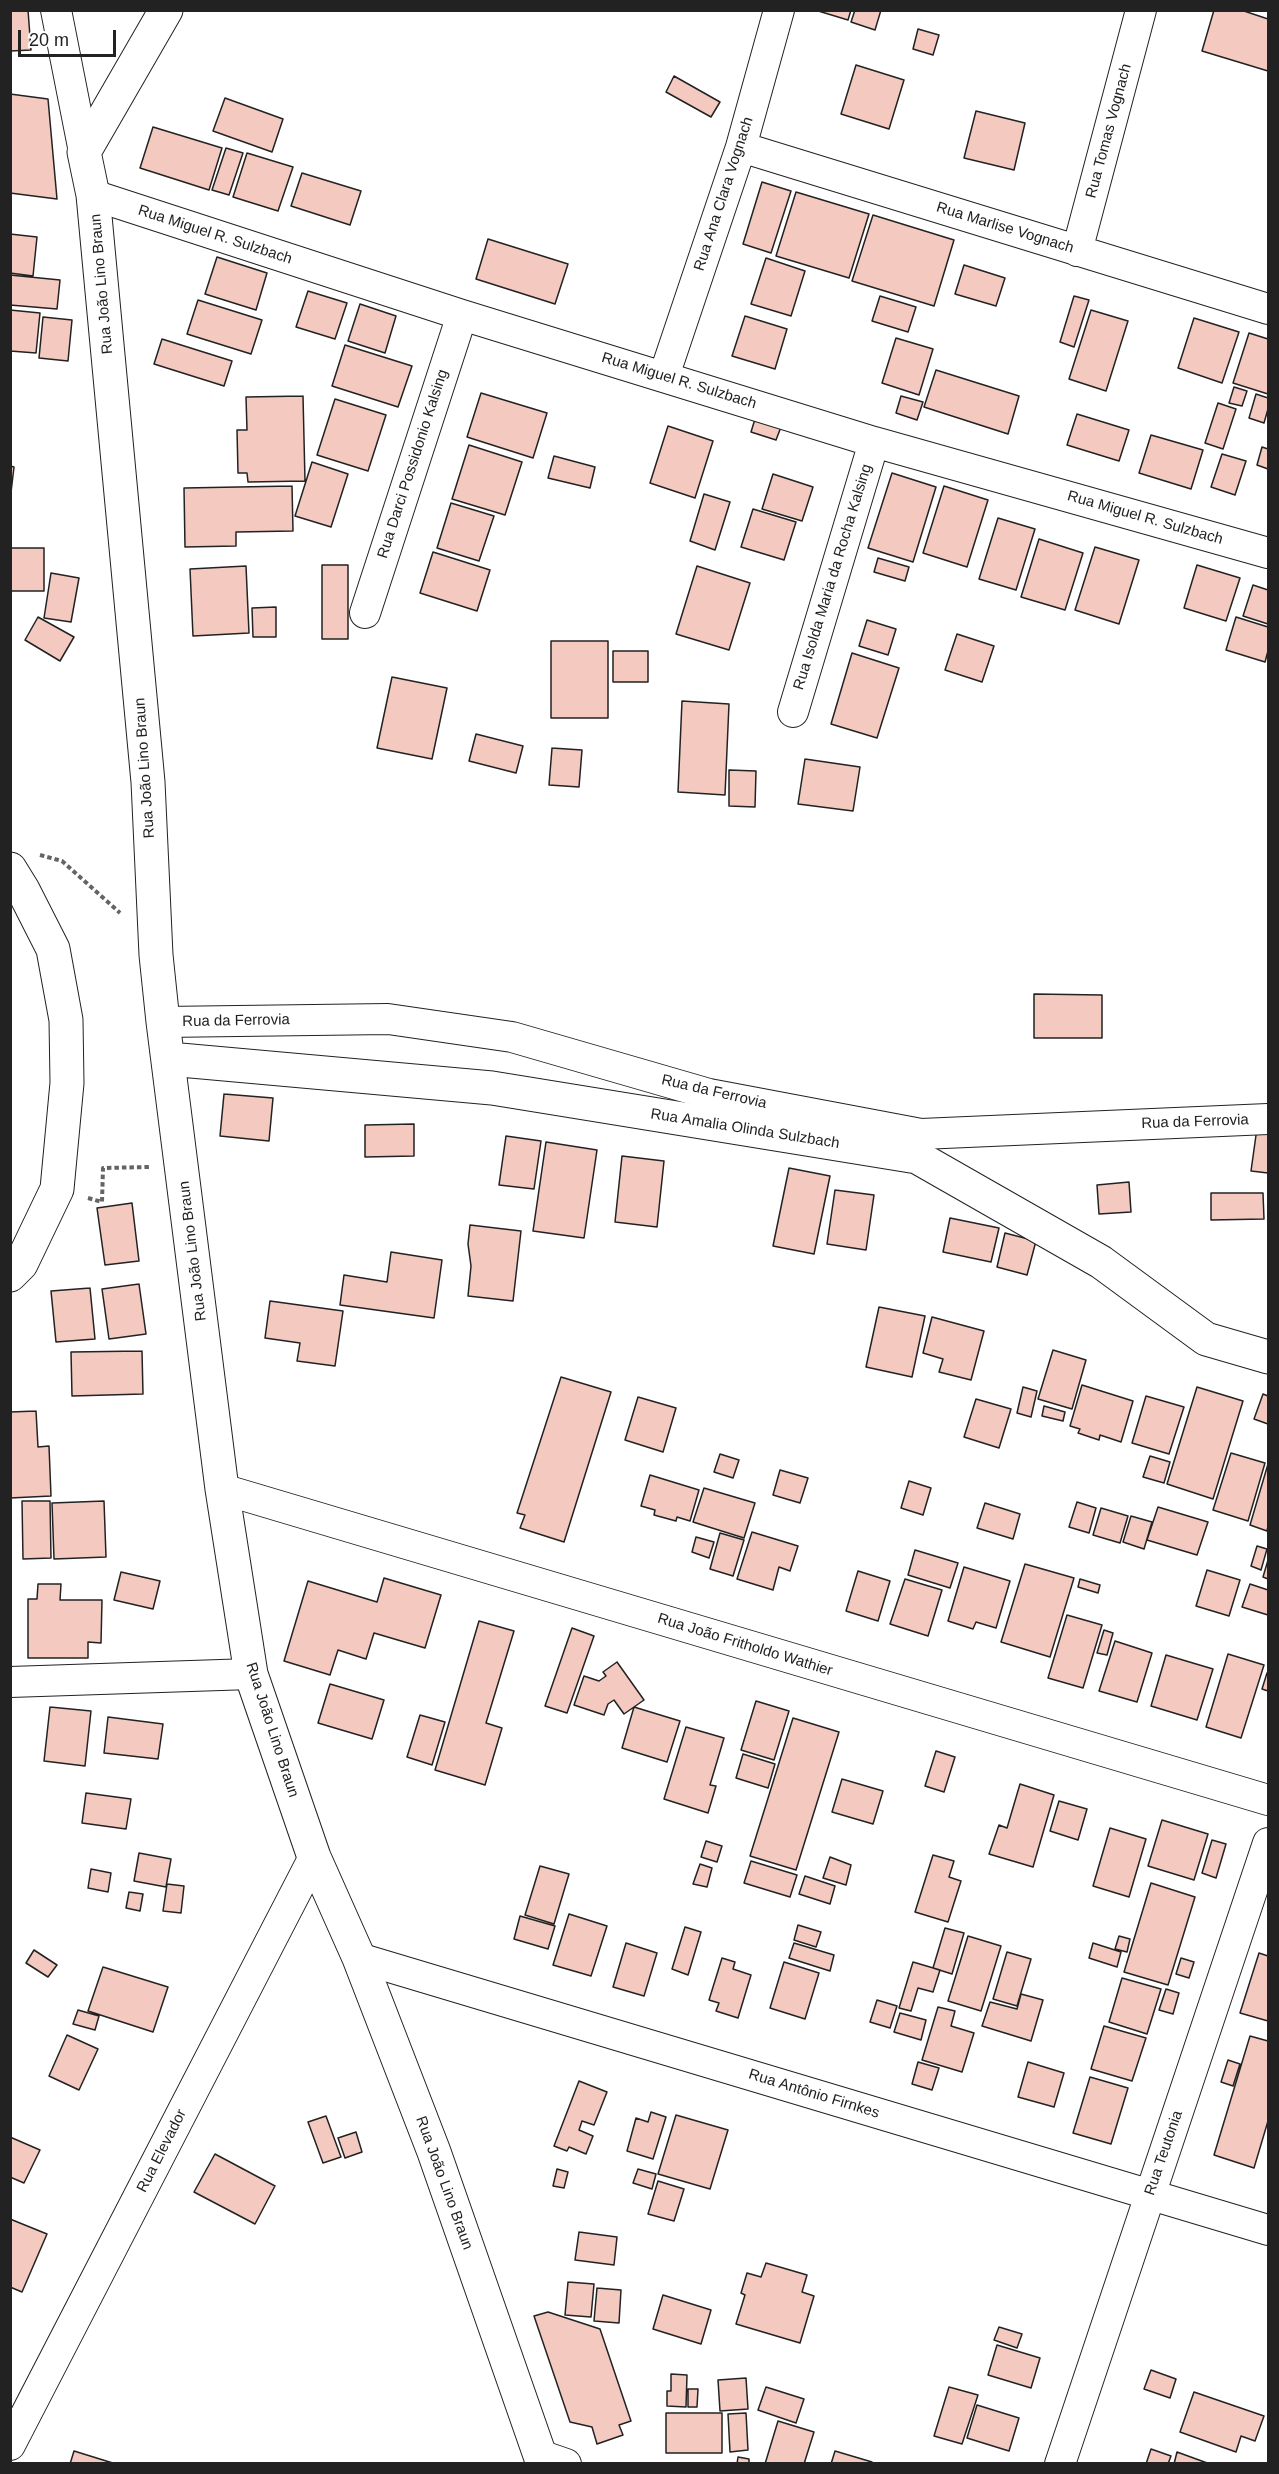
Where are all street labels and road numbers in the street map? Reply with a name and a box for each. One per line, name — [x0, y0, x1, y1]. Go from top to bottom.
street label: Rua Tomas Vognach — [1082, 62, 1136, 200]
street label: Rua Ana Clara Vognach — [691, 115, 757, 273]
street label: Rua Marlise Vognach — [934, 199, 1076, 257]
street label: Rua Miguel R. Sulzbach — [136, 202, 294, 268]
street label: Rua João Lino Braun — [87, 213, 117, 355]
street label: Rua Miguel R. Sulzbach — [599, 349, 759, 413]
street label: Rua Darci Possidonio Kalsing — [374, 367, 452, 561]
street label: Rua Isolda Maria da Rocha Kalsing — [790, 462, 876, 692]
street label: Rua Miguel R. Sulzbach — [1065, 487, 1225, 549]
street label: Rua João Lino Braun — [131, 697, 159, 839]
street label: Rua da Ferrovia — [182, 1011, 290, 1031]
street label: Rua da Ferrovia — [660, 1071, 768, 1113]
street label: Rua Amalia Olinda Sulzbach — [649, 1105, 841, 1153]
street label: Rua da Ferrovia — [1141, 1111, 1249, 1133]
street label: Rua João Lino Braun — [175, 1180, 211, 1322]
street label: Rua João Fritholdo Wathier — [655, 1610, 835, 1680]
street label: Rua João Lino Braun — [242, 1660, 302, 1800]
street label: Rua Antônio Firnkes — [746, 2066, 882, 2122]
street label: Rua Elevador — [133, 2106, 191, 2196]
street label: Rua Teutonia — [1141, 2108, 1187, 2198]
street label: Rua João Lino Braun — [411, 2114, 477, 2252]

